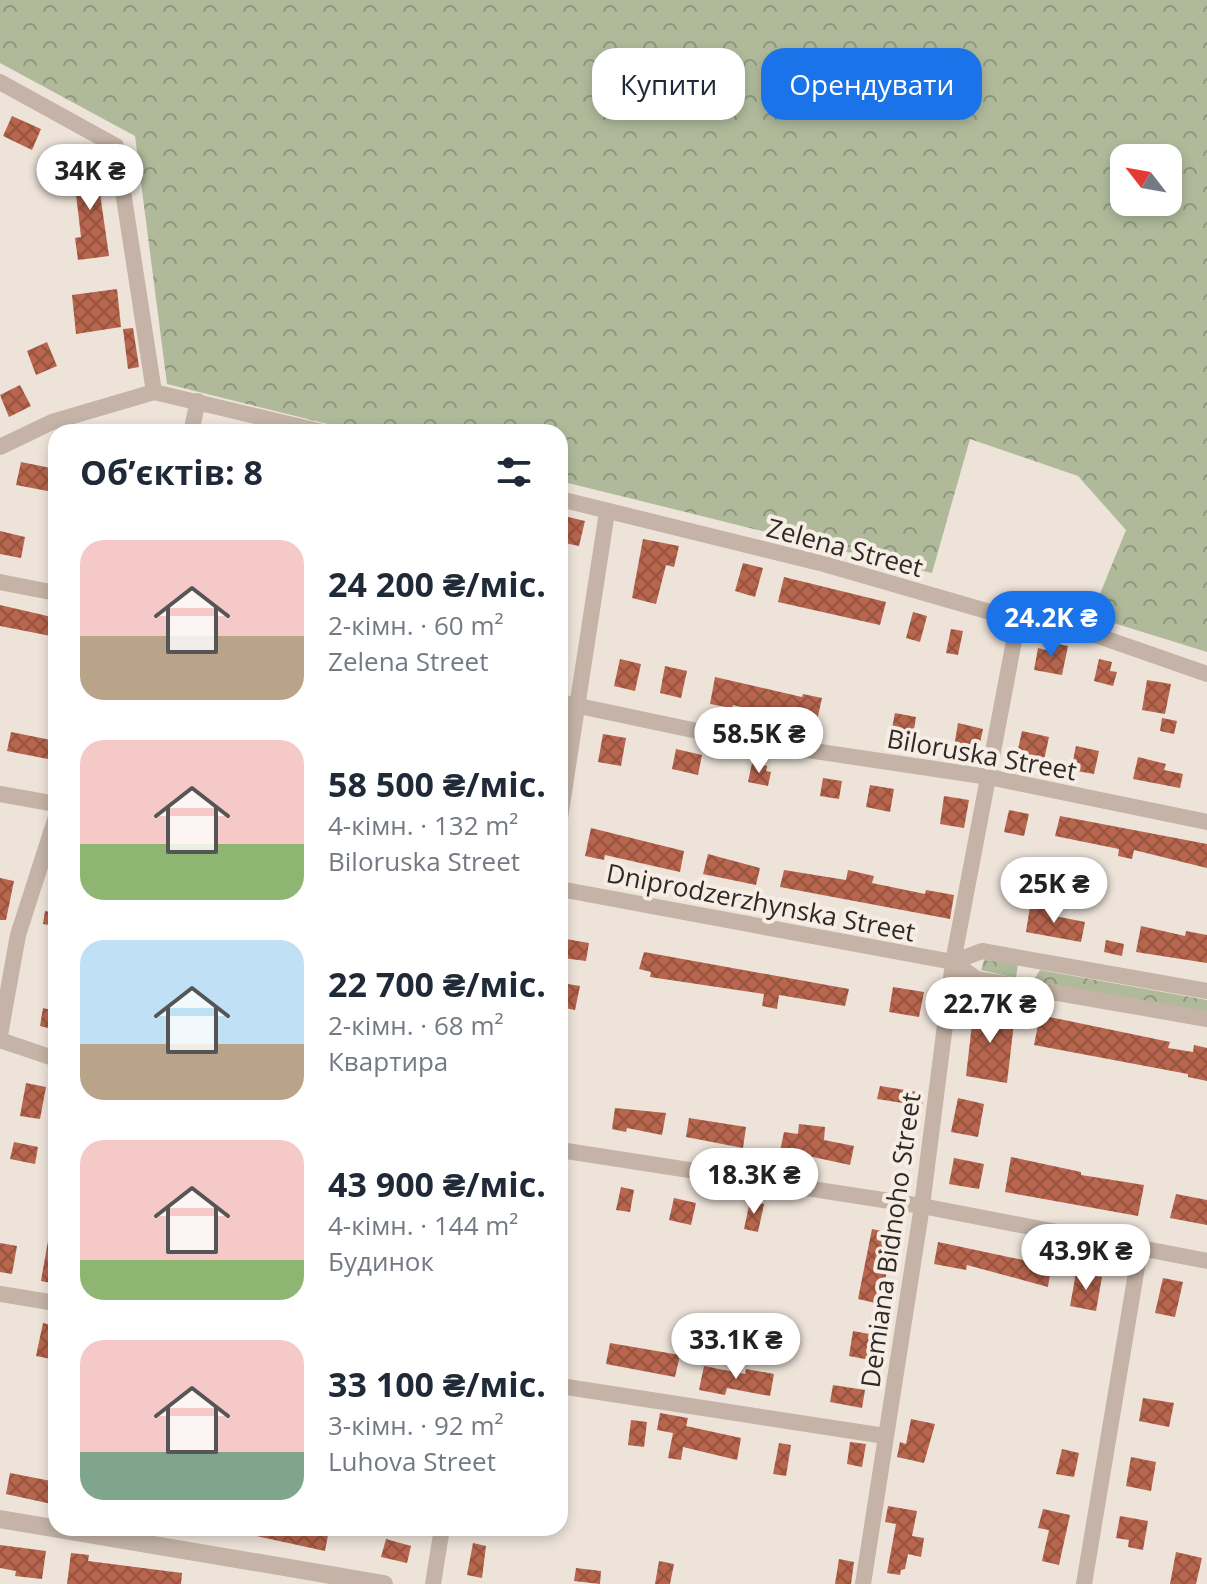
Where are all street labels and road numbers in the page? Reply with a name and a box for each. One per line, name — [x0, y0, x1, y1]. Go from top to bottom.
street label: Zelena Street — [763, 509, 927, 585]
street label: Biloruska Street — [884, 720, 1080, 788]
street label: Dniprodzerzhynska Street — [604, 854, 918, 950]
street label: Demiana Bidnoho Street — [851, 1090, 929, 1390]

